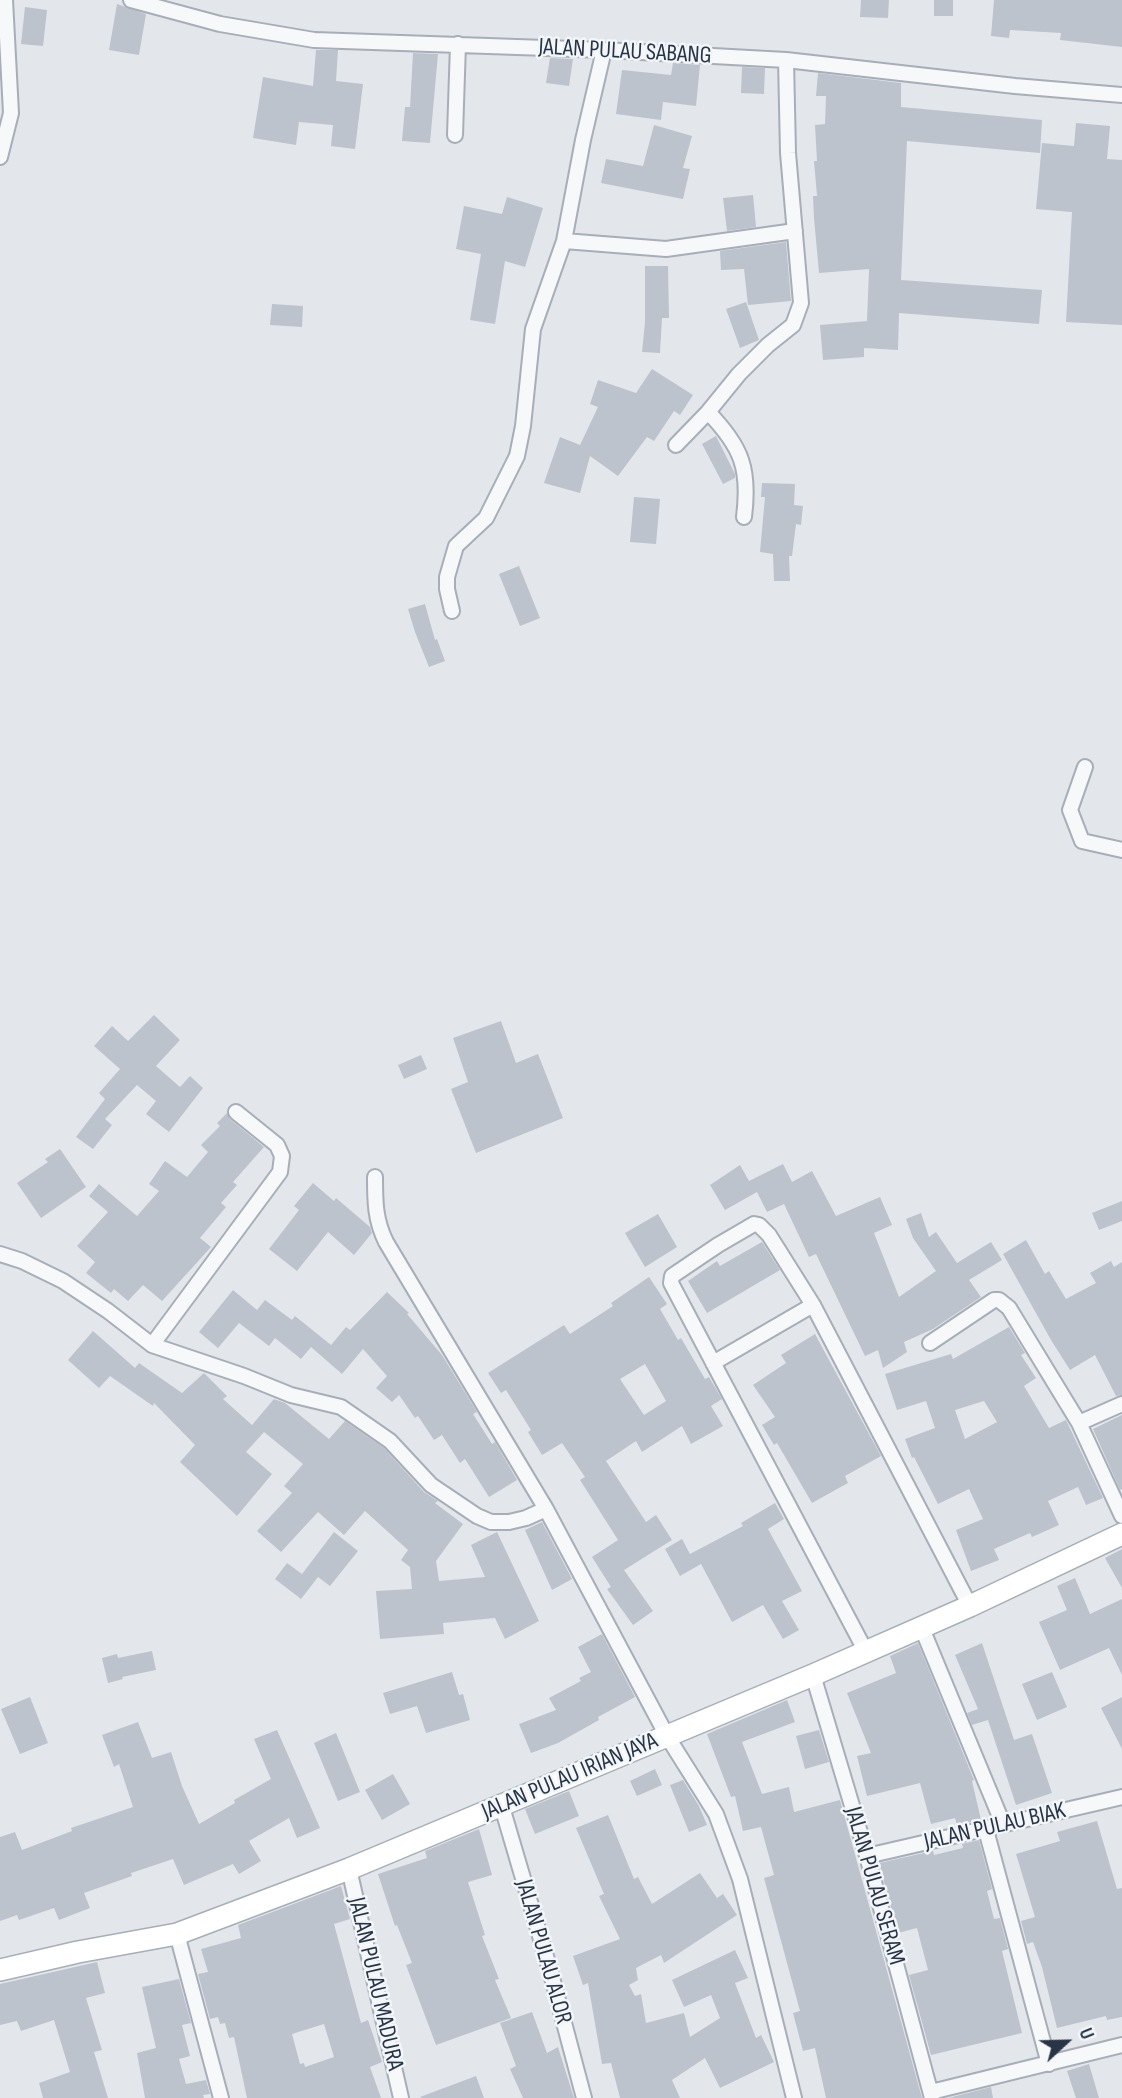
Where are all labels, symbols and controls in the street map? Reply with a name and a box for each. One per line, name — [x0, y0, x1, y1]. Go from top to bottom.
street label: JALAN PULAU SABANG — [538, 33, 712, 71]
street label: JALAN PULAU IRIAN JAYA — [478, 1727, 662, 1827]
street label: JALAN PULAU BIAK — [921, 1797, 1069, 1857]
street label: JALAN PULAU SERAM — [838, 1804, 910, 1968]
street label: JALAN PULAU ALOR — [509, 1876, 577, 2028]
street label: JALAN PULAU MADURA — [341, 1895, 409, 2073]
north arrow — [1031, 2007, 1101, 2077]
text: U — [1073, 2025, 1098, 2043]

